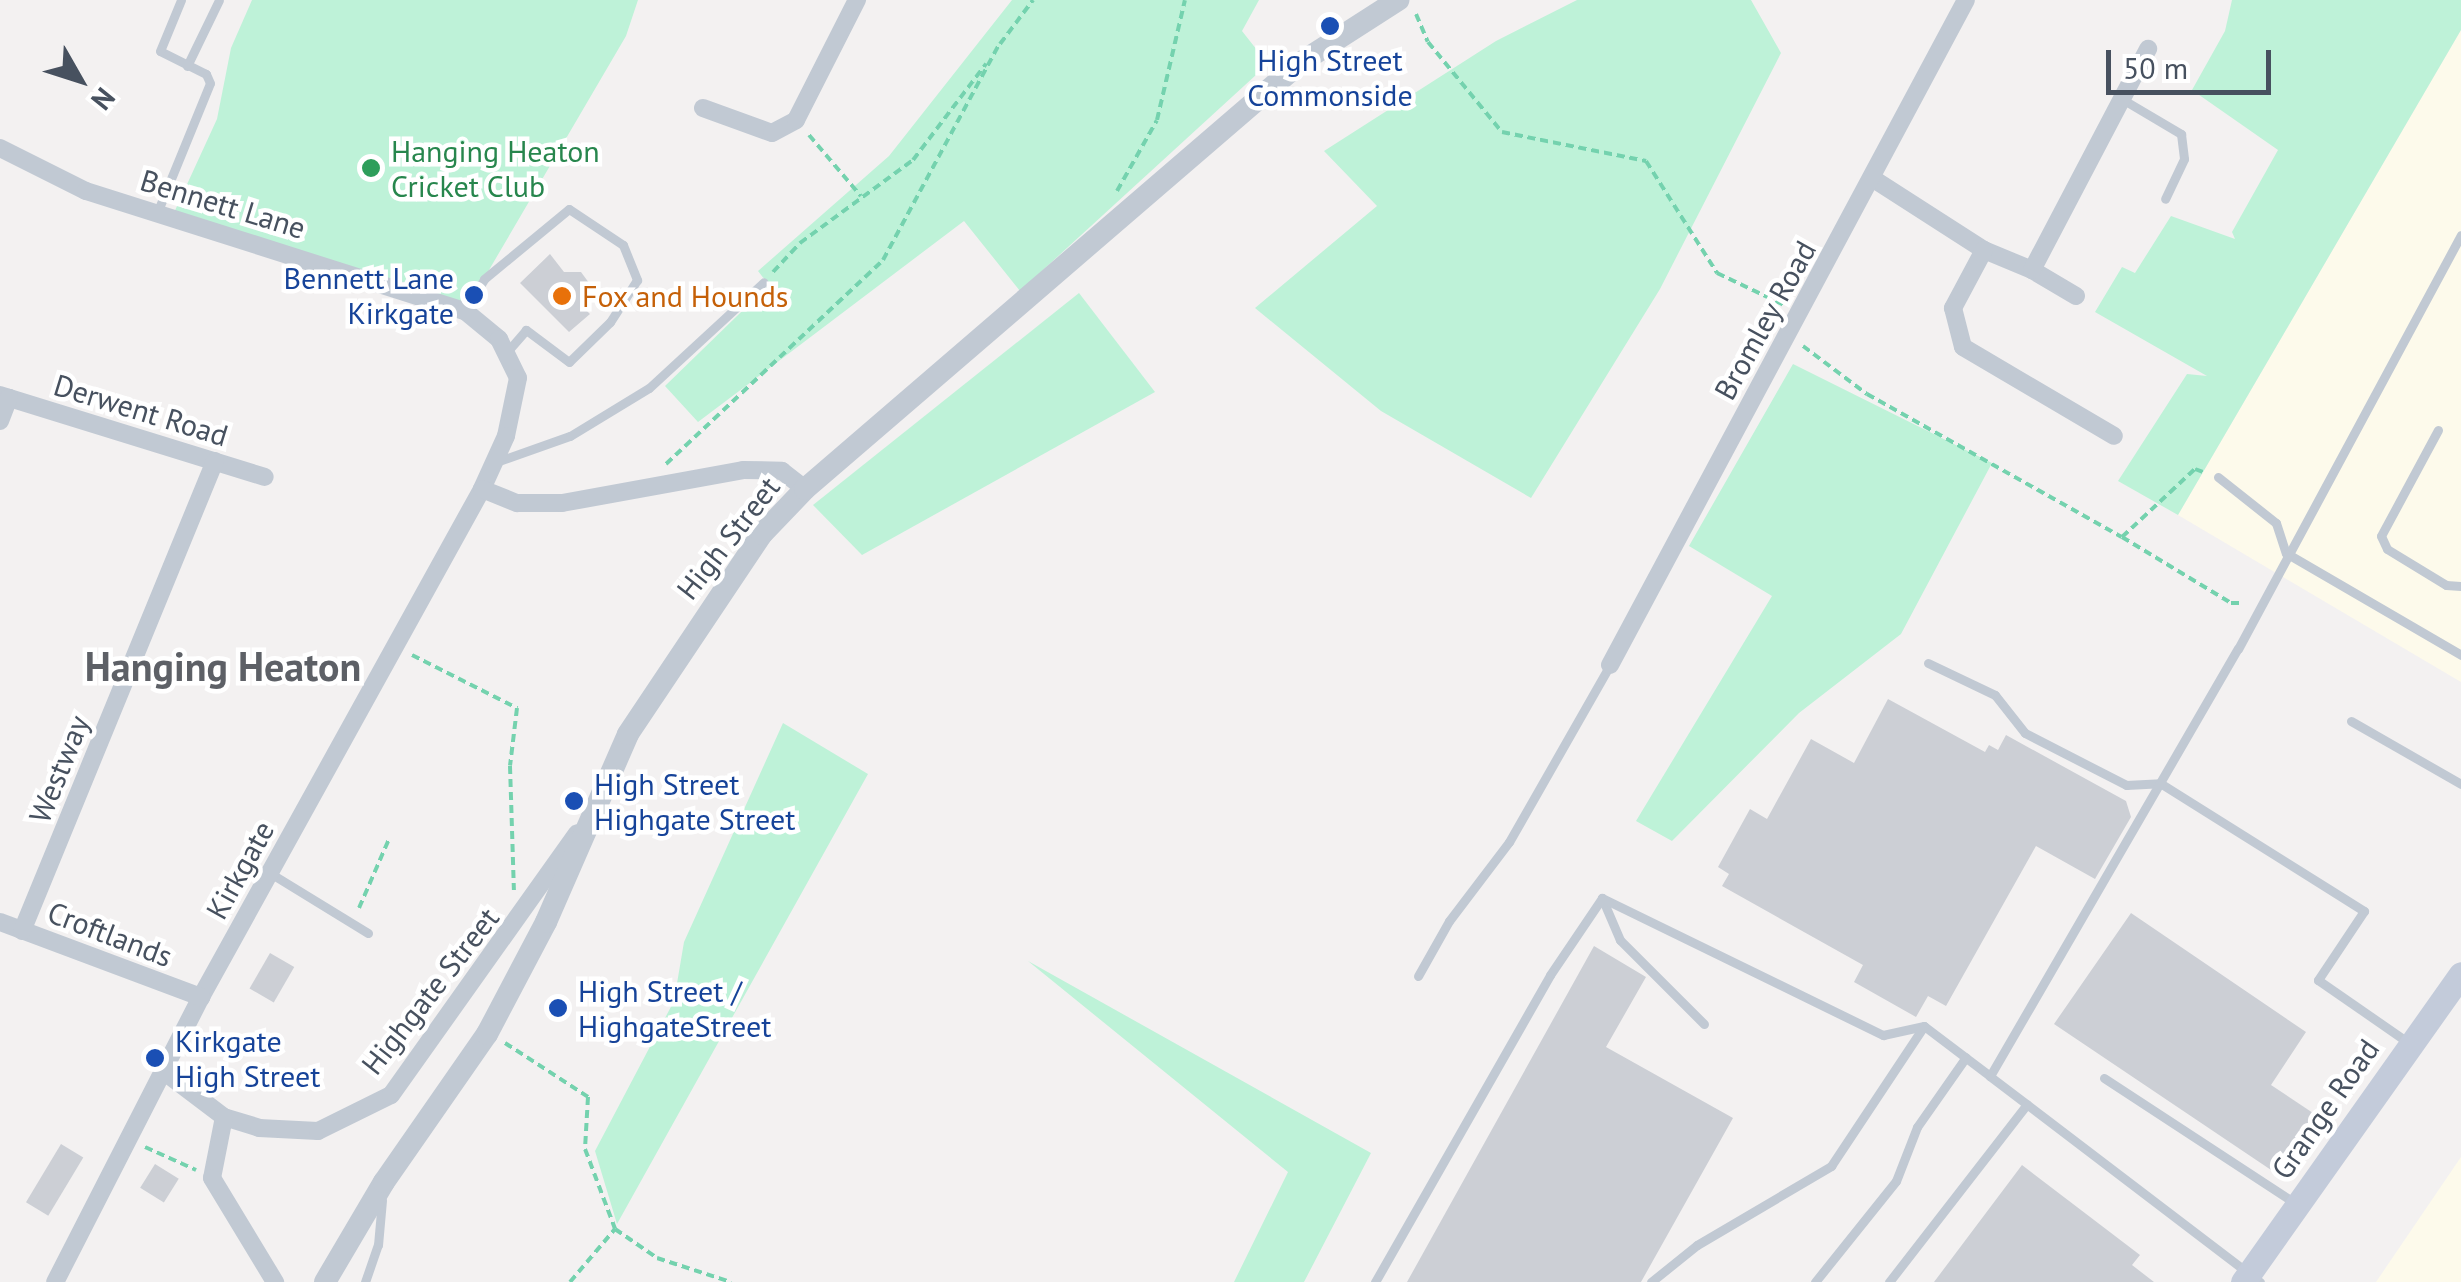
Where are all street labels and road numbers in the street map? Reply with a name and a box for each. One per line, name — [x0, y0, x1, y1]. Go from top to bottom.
street label: Bennett Lane — [136, 162, 310, 246]
street label: Bromley Road — [1706, 234, 1824, 406]
street label: Derwent Road — [50, 366, 232, 454]
street label: High Street — [669, 470, 787, 606]
street label: Westway — [21, 710, 97, 828]
street label: Kirkgate — [198, 815, 282, 925]
street label: Croftlands — [43, 894, 177, 974]
street label: Highgate Street — [354, 901, 506, 1081]
street label: Grange Road — [2264, 1032, 2386, 1186]

